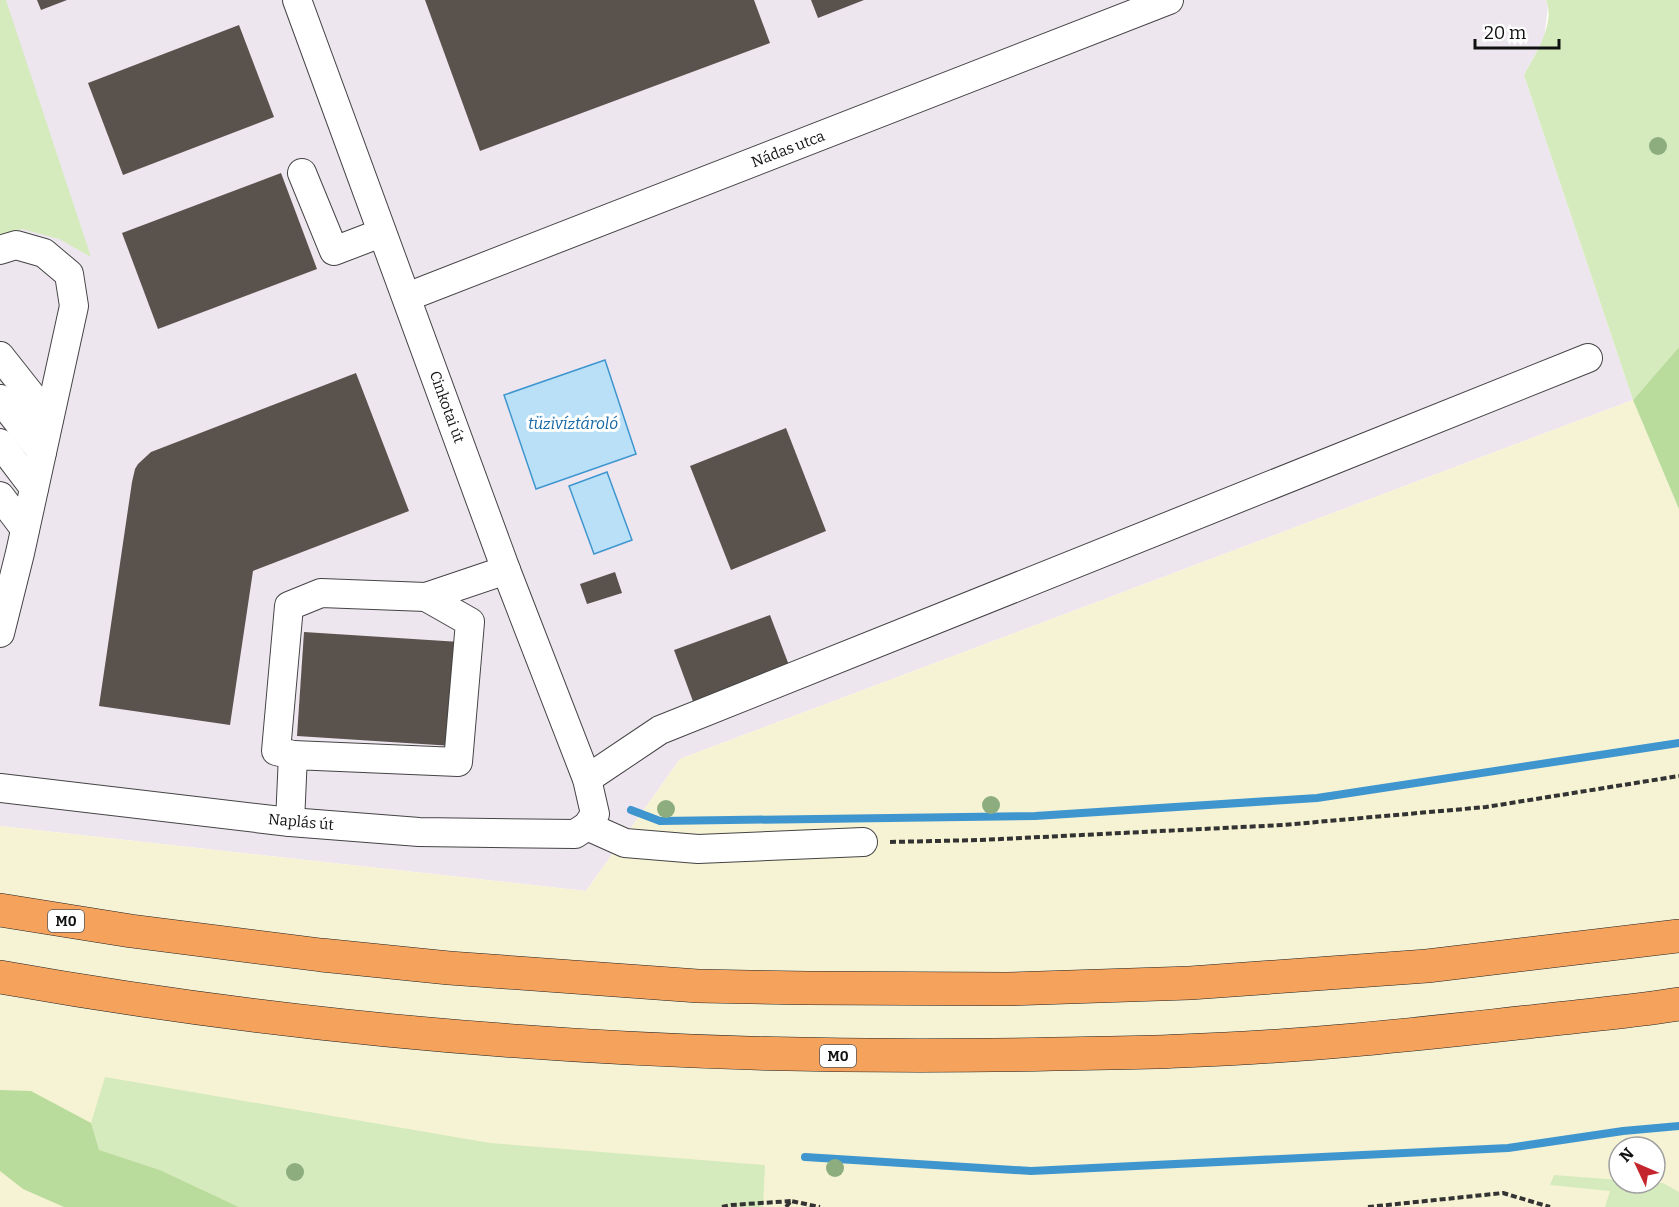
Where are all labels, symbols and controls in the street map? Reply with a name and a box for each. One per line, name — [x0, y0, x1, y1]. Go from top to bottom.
scale bar — [1475, 12, 1559, 50]
text: 20 m — [1484, 22, 1526, 44]
street label: Nádas utca — [749, 127, 827, 171]
street label: Cinkotai út — [426, 368, 469, 446]
water label: tüzivíztároló — [528, 414, 618, 433]
street label: Naplás út — [267, 810, 335, 834]
road number: M0 — [48, 910, 84, 932]
road number: M0 — [820, 1045, 856, 1067]
north arrow — [1607, 1135, 1667, 1195]
text: N — [1615, 1144, 1638, 1166]

